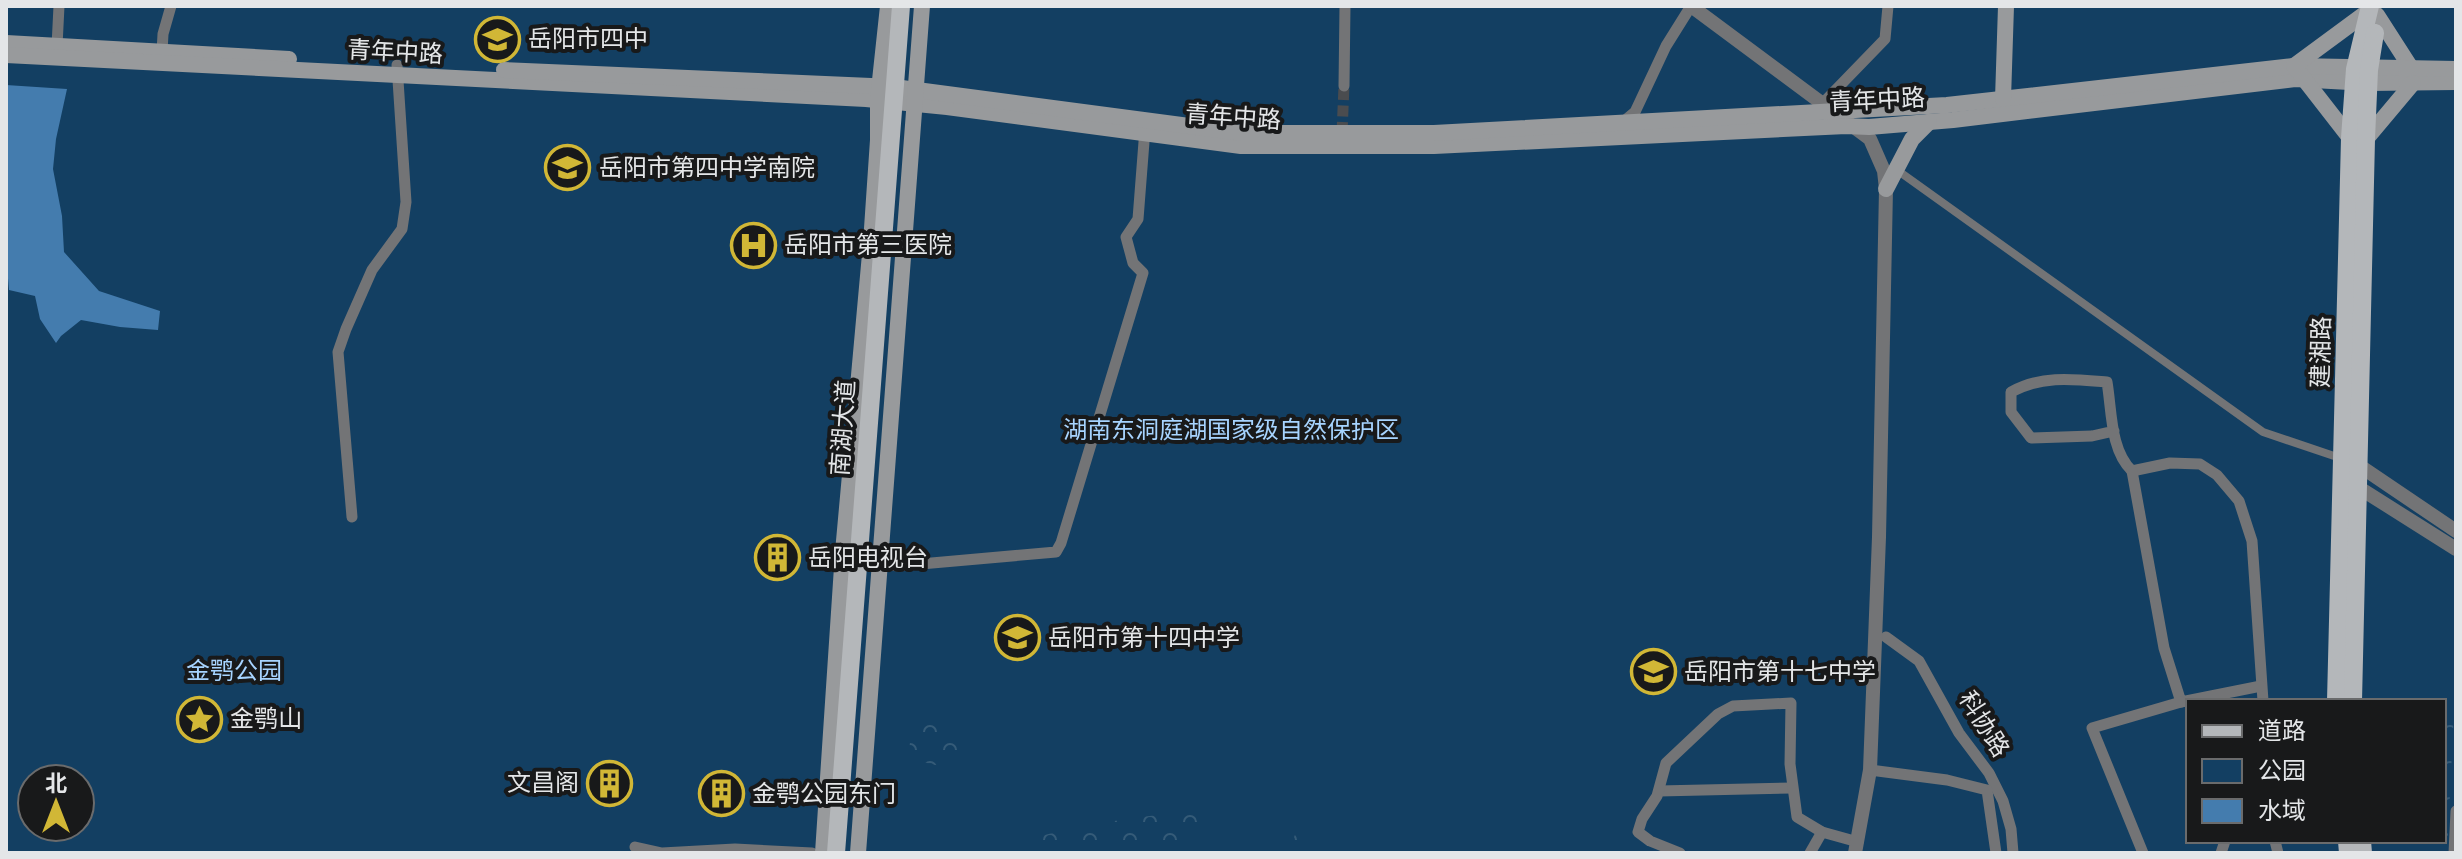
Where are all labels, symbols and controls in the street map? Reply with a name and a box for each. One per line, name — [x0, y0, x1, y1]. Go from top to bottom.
school or university icon: 岳阳市四中 — [473, 15, 521, 63]
place label: 岳阳市四中 — [528, 25, 648, 53]
street label: 青年中路 — [346, 36, 444, 68]
street label: 青年中路 — [1828, 84, 1926, 116]
street label: 青年中路 — [1184, 100, 1282, 134]
school or university icon: 岳阳市第四中学南院 — [544, 144, 592, 192]
place label: 岳阳市第四中学南院 — [599, 154, 815, 182]
hospital icon: 岳阳市第三医院 — [729, 221, 777, 269]
place label: 岳阳市第三医院 — [784, 231, 952, 259]
street label: 建湘路 — [2306, 316, 2336, 388]
street label: 南湖大道 — [826, 379, 860, 477]
park label: 湖南东洞庭湖国家级自然保护区 — [1063, 416, 1399, 444]
building icon: 岳阳电视台 — [753, 534, 801, 582]
place label: 岳阳电视台 — [808, 544, 928, 572]
school or university icon: 岳阳市第十四中学 — [993, 614, 1041, 662]
place label: 岳阳市第十四中学 — [1048, 624, 1240, 652]
school or university icon: 岳阳市第十七中学 — [1629, 648, 1677, 696]
park label: 金鹗公园 — [186, 657, 282, 685]
place label: 岳阳市第十七中学 — [1684, 658, 1876, 686]
street label: 科协路 — [1953, 686, 2015, 762]
place icon: 金鹗山 — [175, 695, 223, 743]
legend — [2186, 699, 2446, 843]
place label: 金鹗山 — [230, 705, 302, 733]
text: 道路 — [2258, 717, 2306, 745]
text: 公园 — [2258, 757, 2306, 785]
building icon: 文昌阁 — [586, 759, 634, 807]
north arrow — [16, 763, 96, 843]
place label: 文昌阁 — [507, 769, 579, 797]
text: 北 — [45, 770, 67, 797]
building icon: 金鹗公园东门 — [697, 770, 745, 818]
place label: 金鹗公园东门 — [752, 780, 896, 808]
text: 水域 — [2258, 797, 2306, 825]

